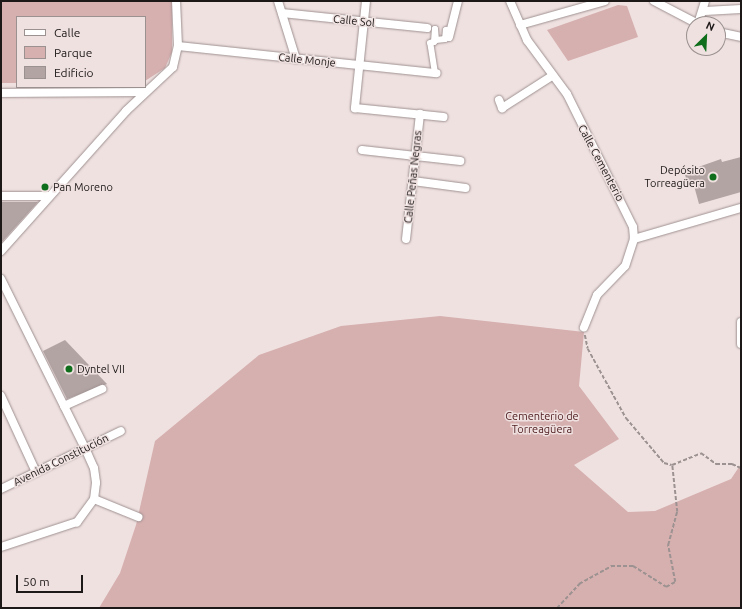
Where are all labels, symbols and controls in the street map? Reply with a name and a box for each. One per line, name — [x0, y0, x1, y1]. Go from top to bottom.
street label: Calle Sol — [333, 12, 375, 30]
legend — [16, 16, 146, 88]
north arrow — [686, 16, 726, 56]
text: N — [704, 19, 717, 33]
text: Calle — [54, 26, 80, 39]
text: Parque — [54, 46, 92, 59]
street label: Calle Monje — [278, 50, 336, 70]
text: Edificio — [54, 66, 94, 79]
street label: Calle Cementerio — [575, 122, 627, 204]
street label: Calle Peñas Negras — [402, 130, 424, 224]
place label: Depósito Torreagüera — [644, 164, 705, 190]
marker: Depósito Torreagüera — [708, 172, 718, 182]
place label: Pan Moreno — [53, 180, 113, 194]
marker: Pan Moreno — [40, 182, 50, 192]
place label: Dyntel VII — [77, 362, 125, 376]
marker: Dyntel VII — [64, 364, 74, 374]
park label: Cementerio de Torreagüera — [505, 410, 579, 436]
street label: Avenida Constitución — [11, 431, 111, 489]
scale bar — [18, 567, 85, 593]
text: 50 m — [23, 575, 50, 588]

